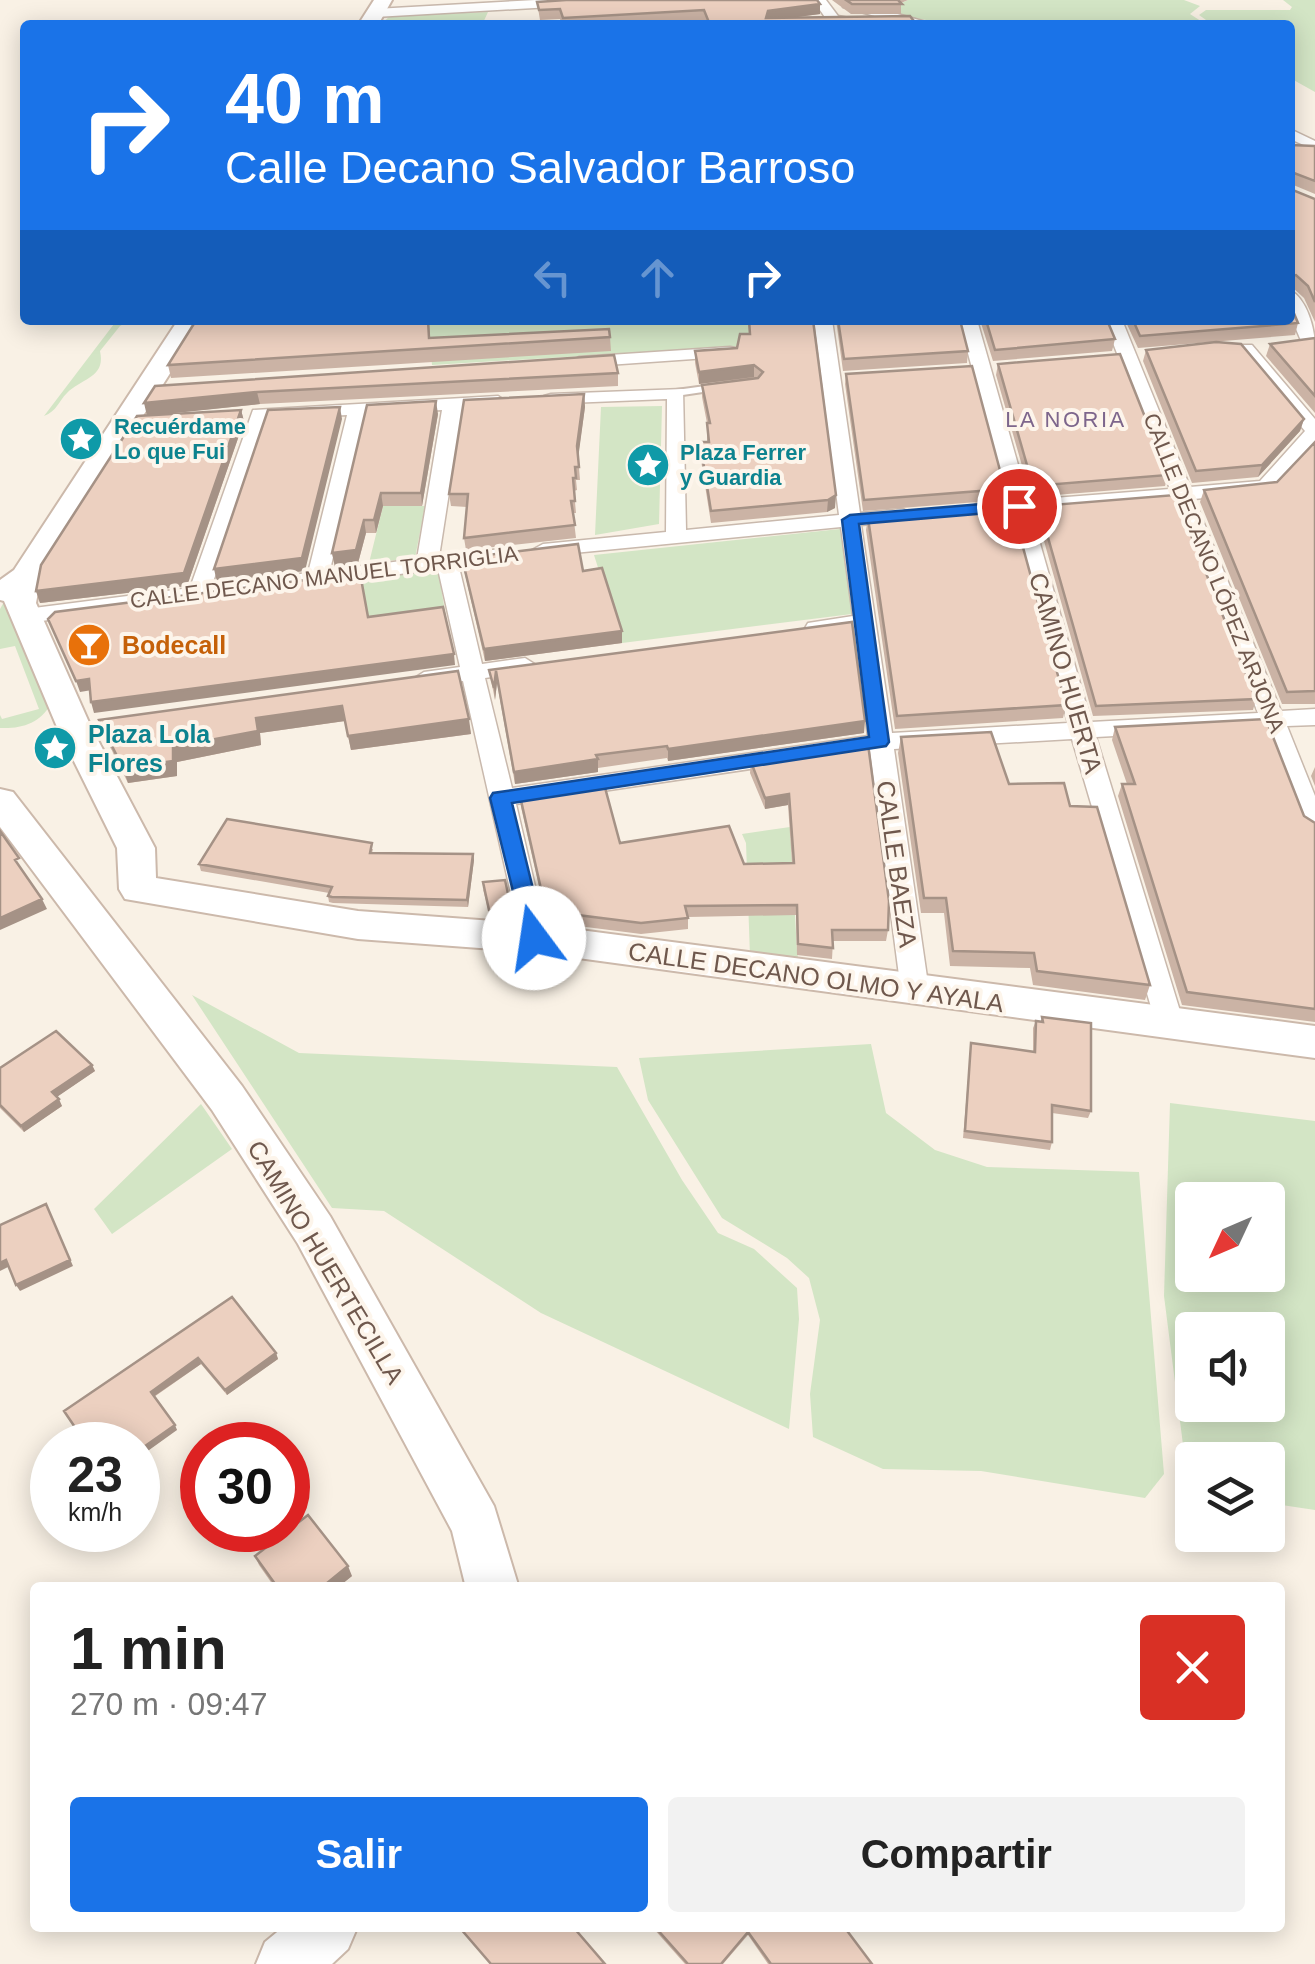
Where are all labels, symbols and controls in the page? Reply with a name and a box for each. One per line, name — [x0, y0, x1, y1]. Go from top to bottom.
icon: right — [60, 60, 190, 190]
text: 40 m — [225, 60, 385, 138]
text: Calle Decano Salvador Barroso — [225, 142, 855, 193]
icon: left — [525, 250, 580, 305]
icon: ahead — [630, 250, 685, 305]
icon: right — [735, 250, 790, 305]
district label: LA NORIA — [1005, 407, 1127, 432]
street label: CALLE DECANO LÓPEZ ARJONA — [1138, 410, 1290, 737]
place label: Recuérdame Lo que Fui — [114, 414, 246, 464]
place icon: Recuérdame Lo que Fui — [58, 416, 104, 462]
place label: Plaza Ferrer y Guardia — [680, 440, 806, 490]
place icon: Plaza Ferrer y Guardia — [625, 442, 671, 488]
pin — [977, 464, 1062, 549]
icon: arrive — [992, 479, 1047, 534]
street label: CALLE DECANO MANUEL TORRIGLIA — [129, 541, 520, 613]
street label: CAMINO HUERTA — [1024, 569, 1108, 777]
bar icon: Bodecall — [66, 622, 112, 668]
place label: Bodecall — [122, 631, 226, 659]
place label: Plaza Lola Flores — [88, 720, 211, 777]
place icon: Plaza Lola Flores — [32, 725, 78, 771]
street label: CALLE BAEZA — [871, 779, 923, 950]
position arrow — [482, 886, 586, 990]
street label: CALLE DECANO OLMO Y AYALA — [626, 937, 1006, 1017]
street label: CAMINO HUERTECILLA — [242, 1135, 410, 1389]
north arrow — [1175, 1182, 1285, 1292]
map controls — [1175, 1182, 1285, 1552]
button: sound — [1175, 1312, 1285, 1422]
speed limit sign: 30 — [180, 1422, 310, 1552]
button: layers — [1175, 1442, 1285, 1552]
text: 23 — [67, 1447, 123, 1503]
text: km/h — [68, 1498, 122, 1526]
text: 1 min — [70, 1615, 227, 1682]
button: close — [1140, 1615, 1245, 1720]
text: 270 m · 09:47 — [70, 1686, 267, 1722]
button: Salir — [70, 1797, 648, 1912]
button: Compartir — [668, 1797, 1245, 1912]

